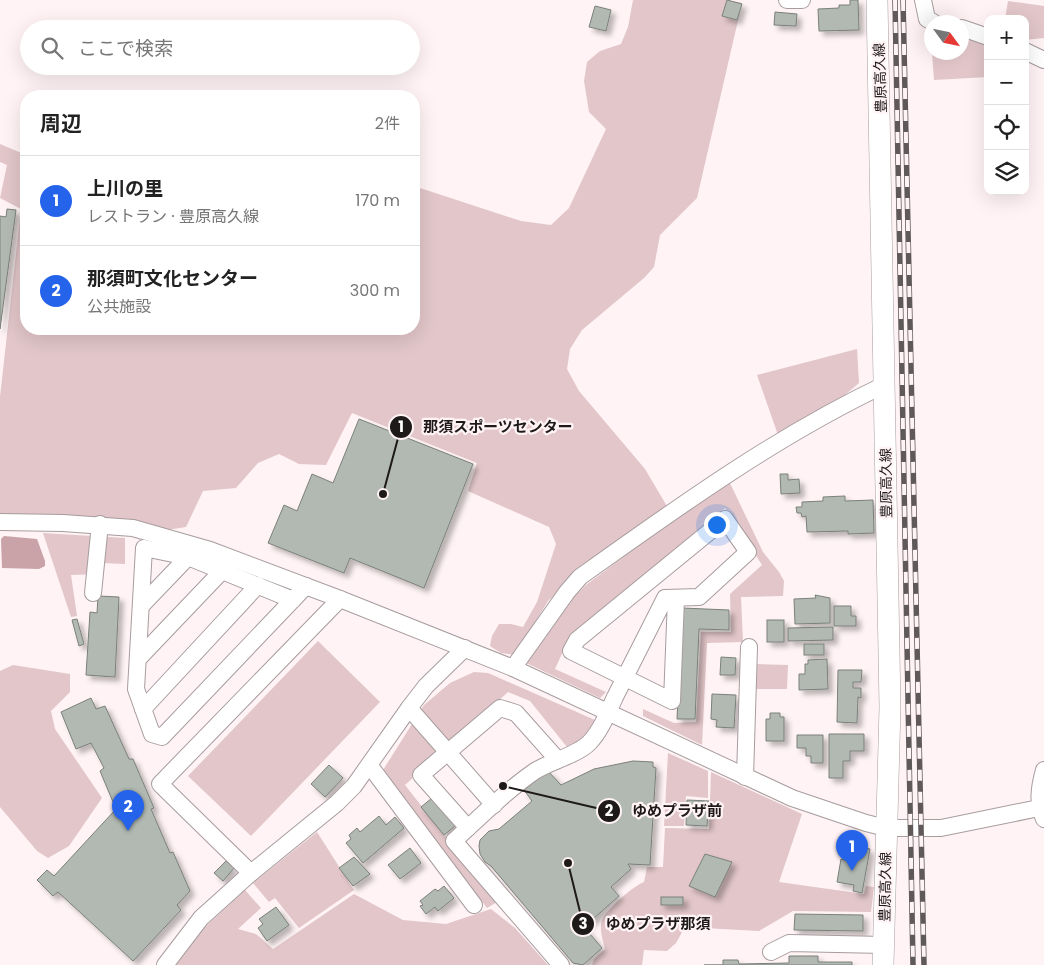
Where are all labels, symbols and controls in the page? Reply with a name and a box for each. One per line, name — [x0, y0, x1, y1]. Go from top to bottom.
north arrow — [924, 15, 969, 60]
map controls — [984, 15, 1029, 195]
button: + — [984, 15, 1029, 60]
search box — [20, 20, 420, 75]
icon: search — [38, 34, 66, 62]
text: ここで検索 — [78, 35, 173, 62]
street label: 豊原高久線 — [869, 43, 891, 113]
button: − — [984, 60, 1029, 105]
button: locate — [984, 105, 1029, 150]
text: 周辺 — [40, 109, 82, 138]
text: 2件 — [375, 112, 400, 135]
button: layers — [984, 150, 1029, 195]
text: 上川の里 — [87, 175, 163, 202]
text: 1 — [53, 189, 59, 212]
text: 170 m — [355, 189, 400, 212]
text: レストラン · 豊原高久線 — [87, 205, 259, 228]
text: 那須町文化センター — [87, 265, 258, 292]
text: 2 — [51, 279, 61, 302]
text: 300 m — [350, 279, 400, 302]
text: 公共施設 — [87, 295, 151, 318]
callout: 那須スポーツセンター — [388, 412, 583, 442]
text: 1 — [398, 416, 404, 437]
text: 那須スポーツセンター — [423, 416, 573, 437]
street label: 豊原高久線 — [875, 448, 897, 518]
your location — [704, 512, 730, 538]
pin: 2 — [112, 790, 144, 831]
callout: ゆめプラザ前 — [597, 796, 732, 826]
text: 2 — [605, 800, 614, 821]
text: ゆめプラザ前 — [632, 800, 722, 821]
pin: 1 — [836, 830, 868, 871]
street label: 豊原高久線 — [874, 852, 896, 922]
callout: ゆめプラザ那須 — [571, 909, 721, 939]
text: 3 — [578, 913, 588, 934]
text: ゆめプラザ那須 — [605, 913, 711, 934]

